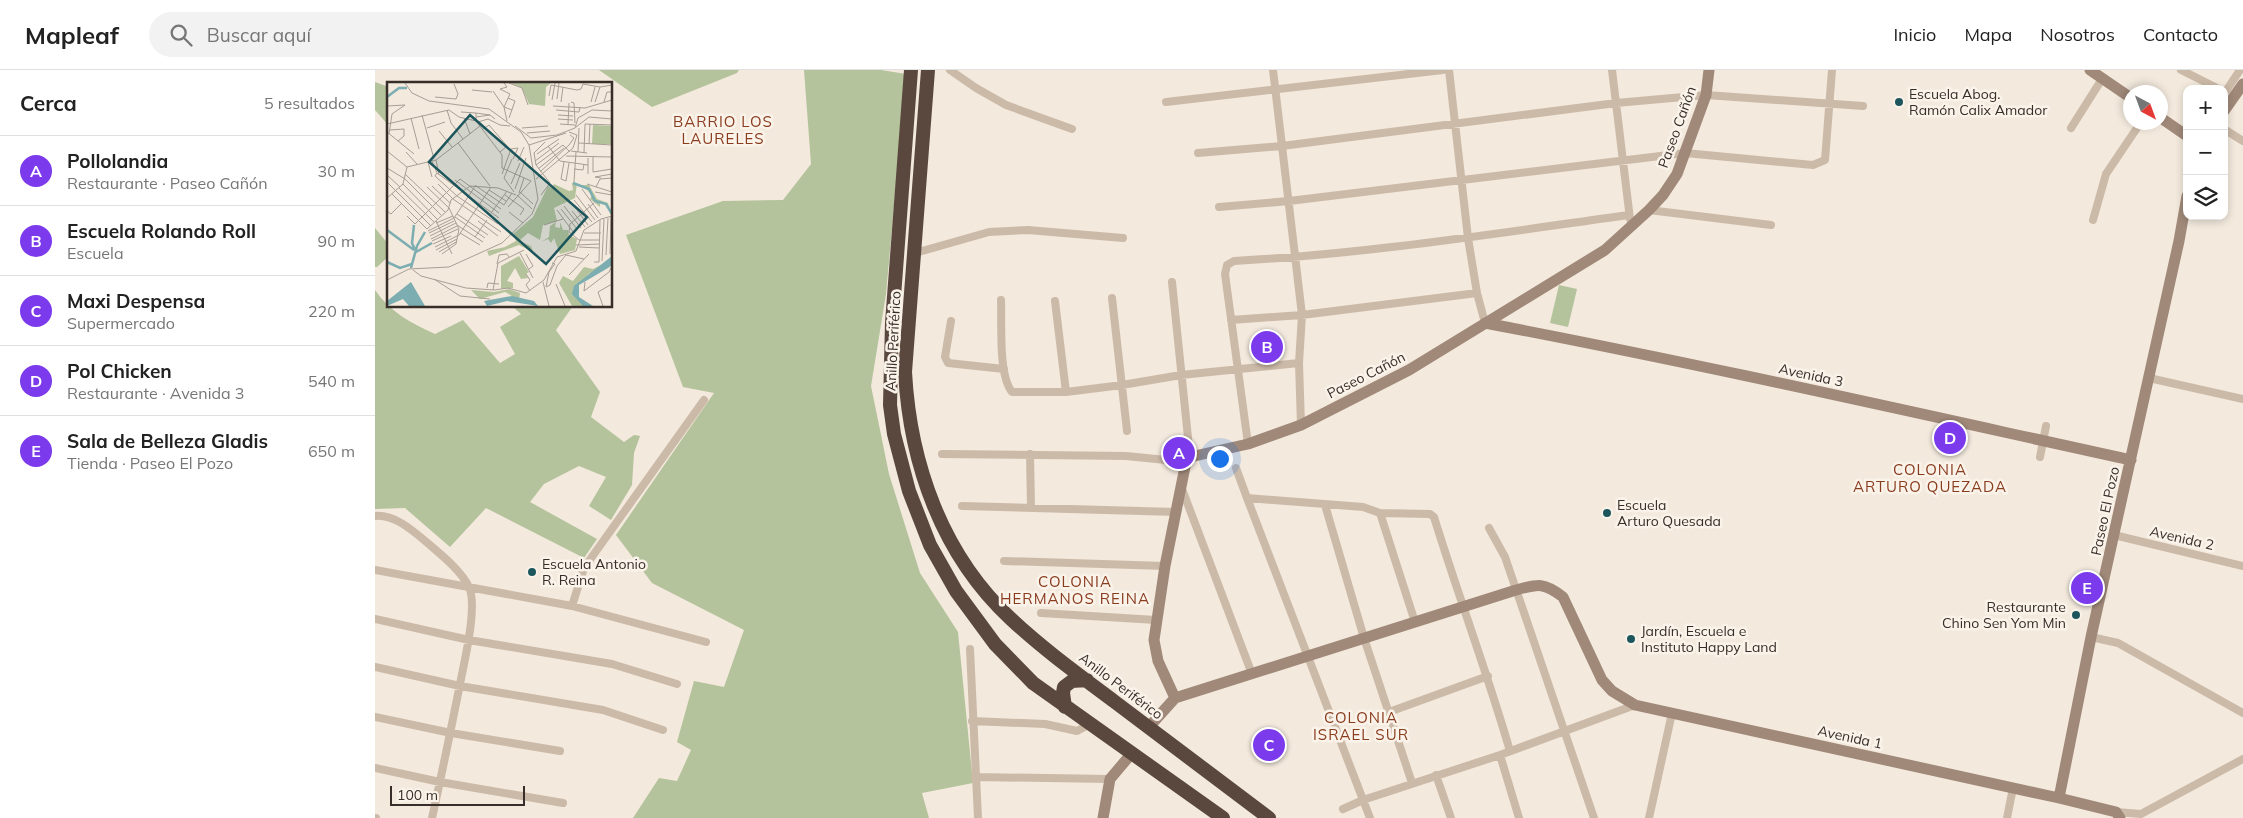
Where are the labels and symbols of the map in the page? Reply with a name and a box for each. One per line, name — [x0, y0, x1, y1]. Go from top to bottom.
inset map — [387, 82, 613, 308]
street label: Paseo Cañón — [1654, 84, 1700, 170]
place label: Escuela Abog. Ramón Calix Amador — [1909, 85, 2048, 119]
north arrow — [2123, 85, 2168, 130]
marker: Escuela Abog. Ramón Calix Amador — [1893, 96, 1905, 108]
district label: BARRIO LOS LAURELES — [673, 112, 773, 148]
street label: Anillo Periférico — [881, 290, 905, 392]
pin: B — [1251, 328, 1283, 366]
street label: Paseo Cañón — [1324, 348, 1408, 402]
street label: Avenida 3 — [1777, 359, 1845, 391]
pin: D — [1934, 419, 1966, 457]
pin: A — [1163, 434, 1195, 472]
your location — [1207, 446, 1233, 472]
district label: COLONIA ARTURO QUEZADA — [1853, 460, 2007, 496]
street label: Paseo El Pozo — [2087, 465, 2123, 557]
place label: Escuela Arturo Quesada — [1617, 496, 1721, 530]
marker: Escuela Arturo Quesada — [1601, 507, 1613, 519]
street label: Avenida 2 — [2148, 522, 2216, 554]
place label: Escuela Antonio R. Reina — [542, 555, 646, 589]
marker: Escuela Antonio R. Reina — [526, 566, 538, 578]
pin: E — [2071, 569, 2103, 607]
district label: COLONIA HERMANOS REINA — [1000, 572, 1150, 608]
place label: Restaurante Chino Sen Yom Min — [1942, 598, 2066, 632]
marker: Restaurante Chino Sen Yom Min — [2070, 609, 2082, 621]
place label: Jardín, Escuela e Instituto Happy Land — [1641, 622, 1777, 656]
marker: Jardín, Escuela e Instituto Happy Land — [1625, 633, 1637, 645]
street label: Anillo Periférico — [1076, 649, 1166, 723]
district label: COLONIA ISRAEL SUR — [1313, 708, 1409, 744]
street label: Avenida 1 — [1816, 721, 1884, 753]
pin: C — [1253, 726, 1285, 764]
scale bar — [390, 783, 525, 806]

